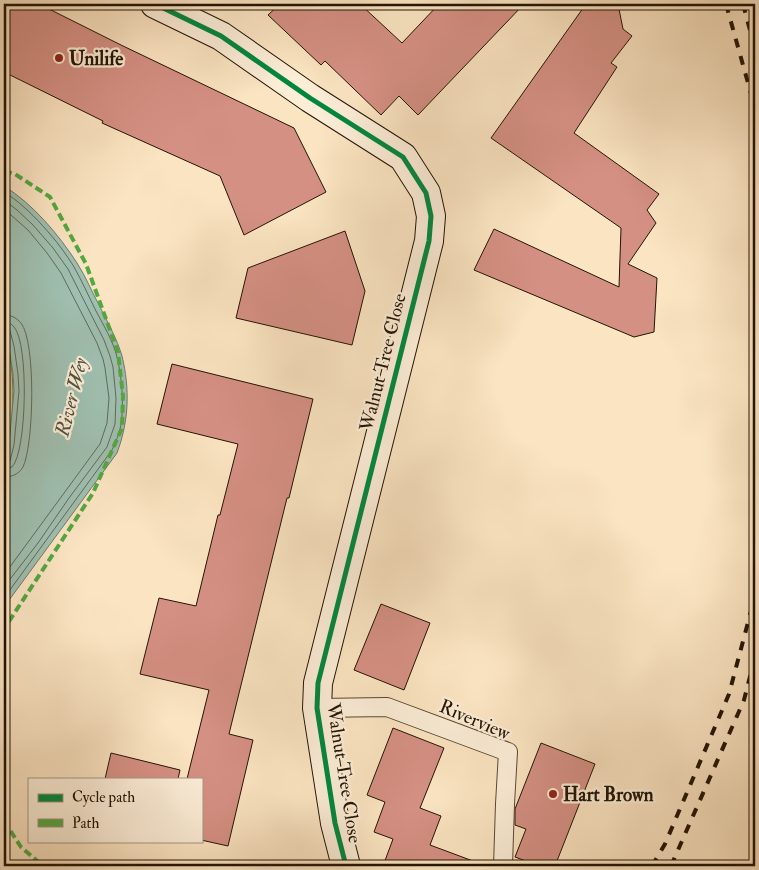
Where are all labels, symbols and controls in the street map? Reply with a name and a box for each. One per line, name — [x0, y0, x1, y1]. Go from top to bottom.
place label: Unilife — [69, 47, 123, 71]
marker: Unilife — [53, 52, 65, 64]
street label: Walnut Tree Close — [354, 291, 412, 435]
water label: River Wey — [49, 355, 93, 440]
street label: Riverview — [436, 694, 514, 746]
street label: Walnut Tree Close — [321, 701, 367, 845]
legend — [28, 778, 202, 842]
place label: Hart Brown — [563, 783, 654, 807]
text: Cycle path — [72, 788, 135, 808]
marker: Hart Brown — [547, 788, 559, 800]
text: Path — [72, 814, 99, 833]

